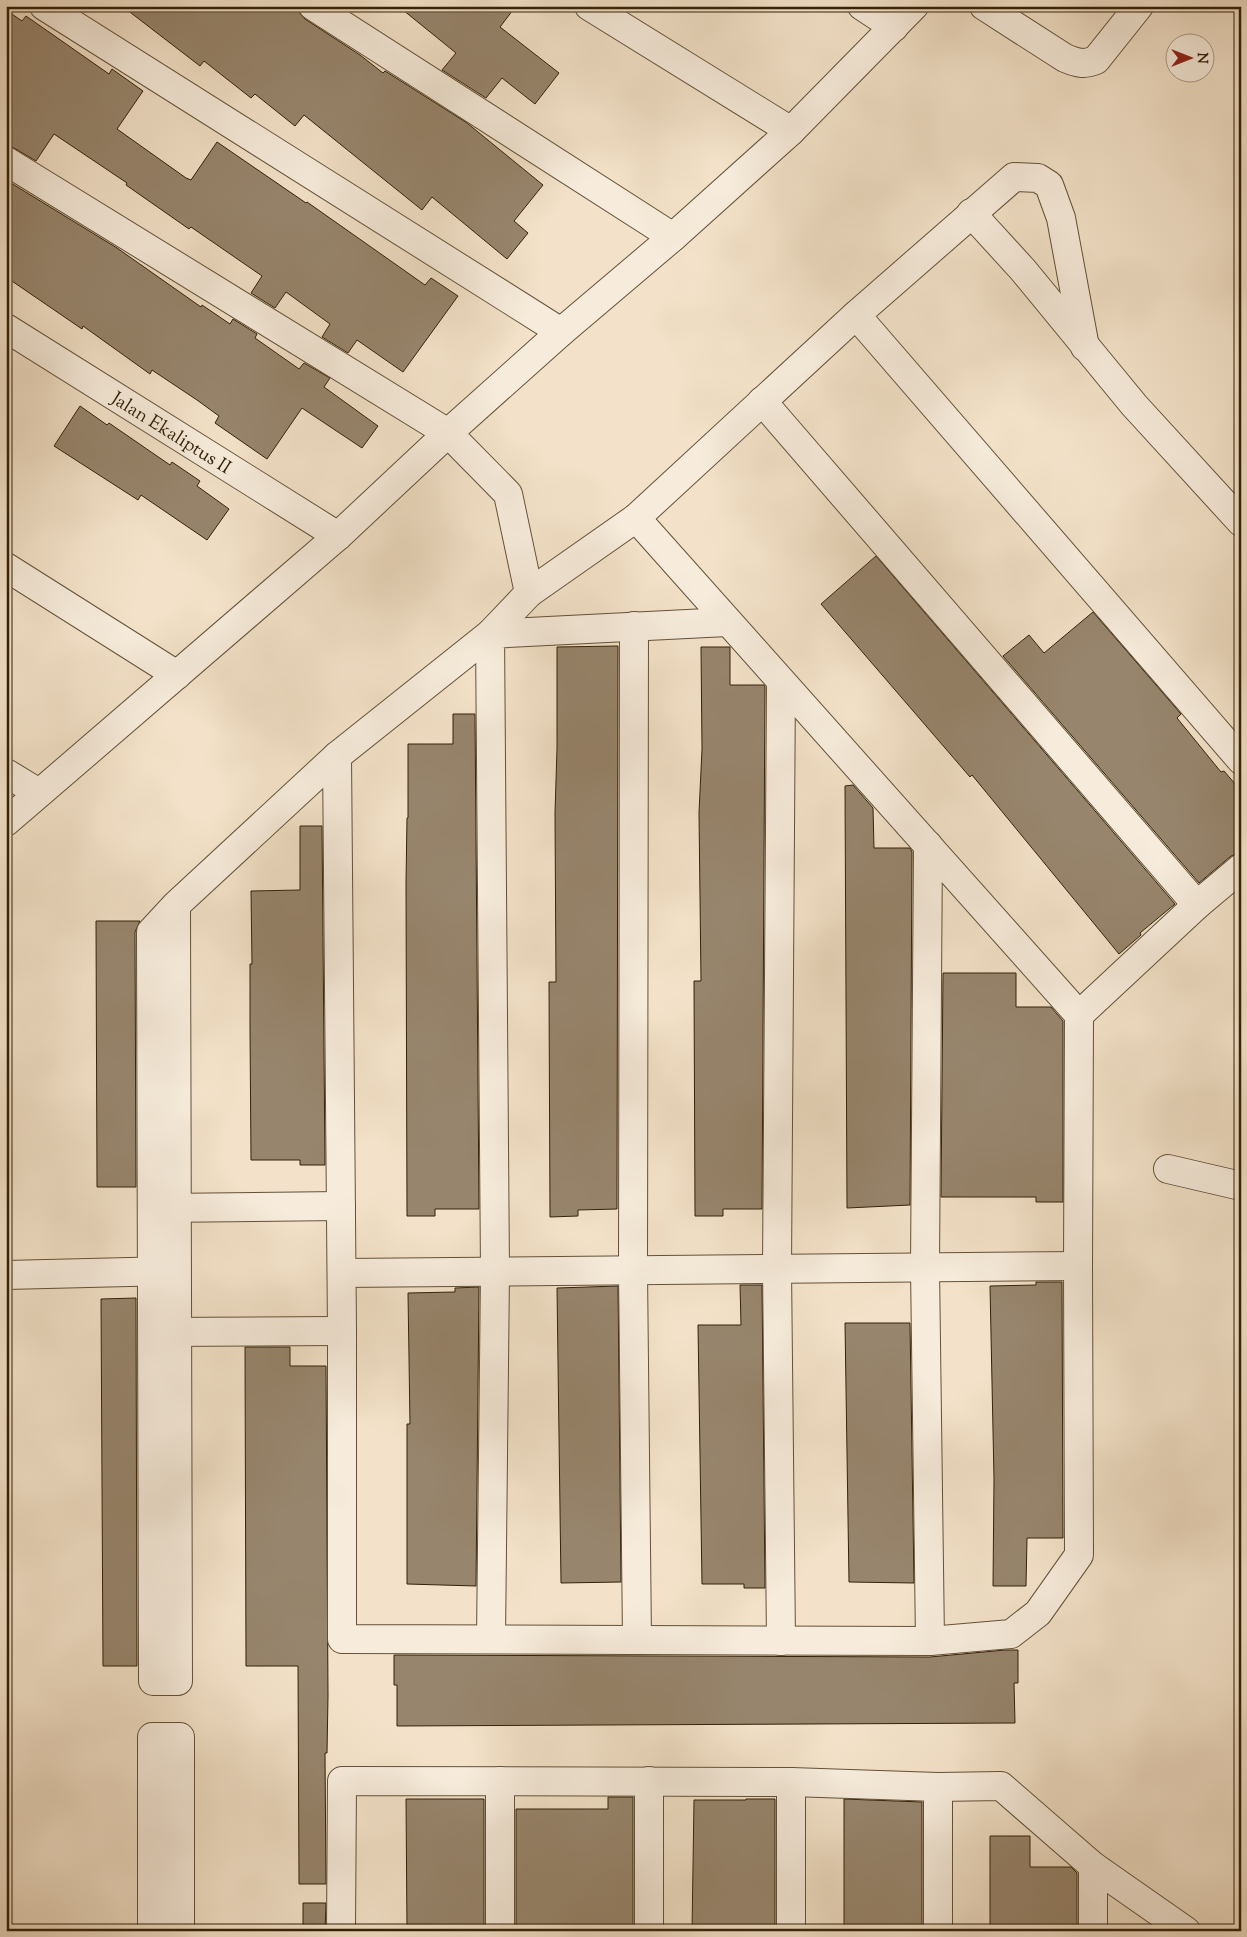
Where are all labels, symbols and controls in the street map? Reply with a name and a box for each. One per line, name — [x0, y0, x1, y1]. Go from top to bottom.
north arrow — [1164, 32, 1214, 82]
text: N — [1191, 52, 1211, 64]
street label: Jalan Ekaliptus II — [105, 386, 236, 482]

